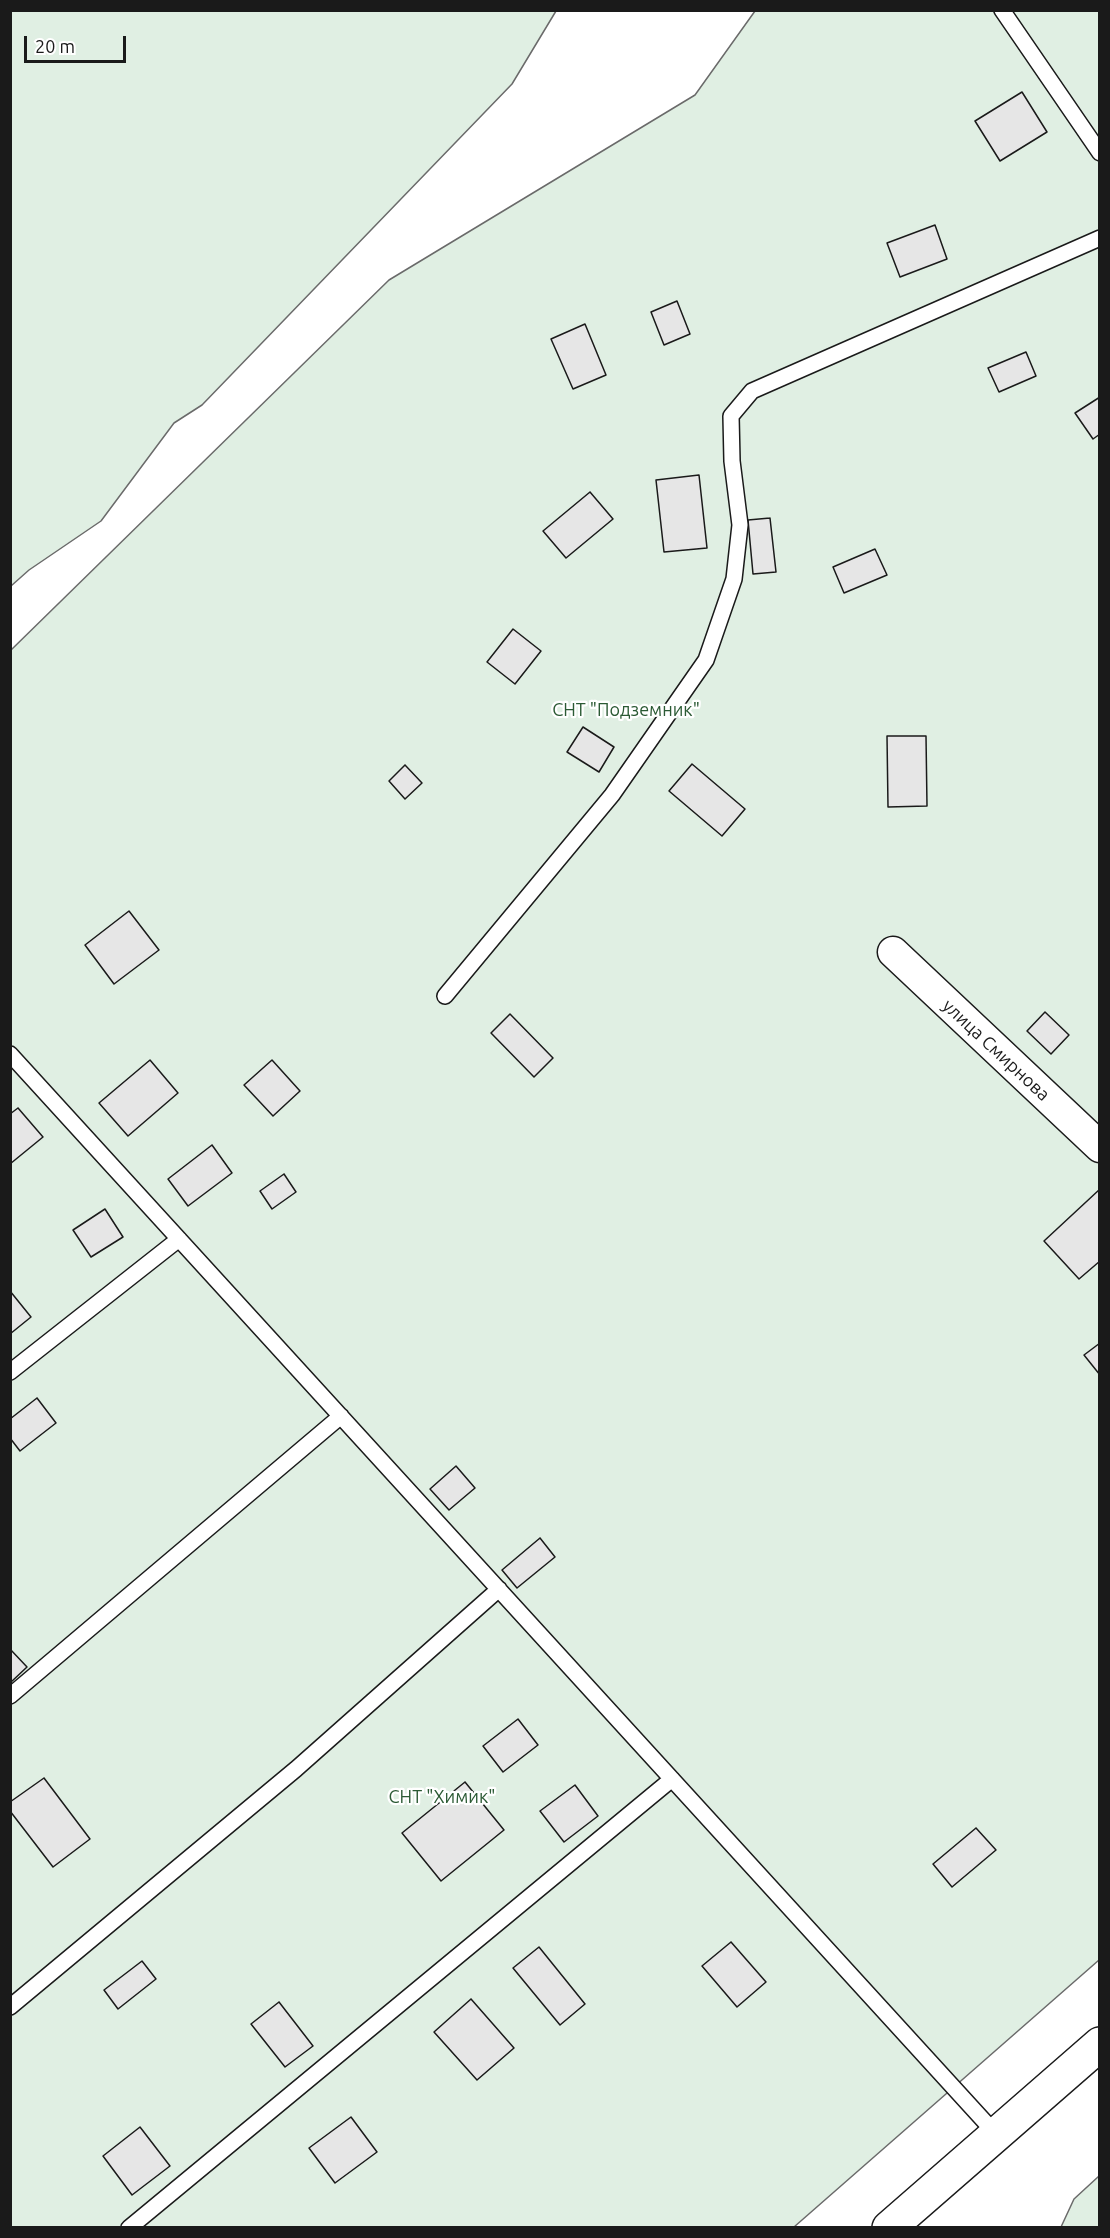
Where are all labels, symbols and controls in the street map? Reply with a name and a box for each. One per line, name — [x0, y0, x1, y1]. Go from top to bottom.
scale bar — [27, 24, 129, 62]
text: 20 m — [35, 36, 75, 56]
park label: СНТ "Подземник" — [552, 699, 700, 721]
street label: улица Смирнова — [938, 995, 1054, 1105]
park label: СНТ "Химик" — [389, 1786, 495, 1808]

